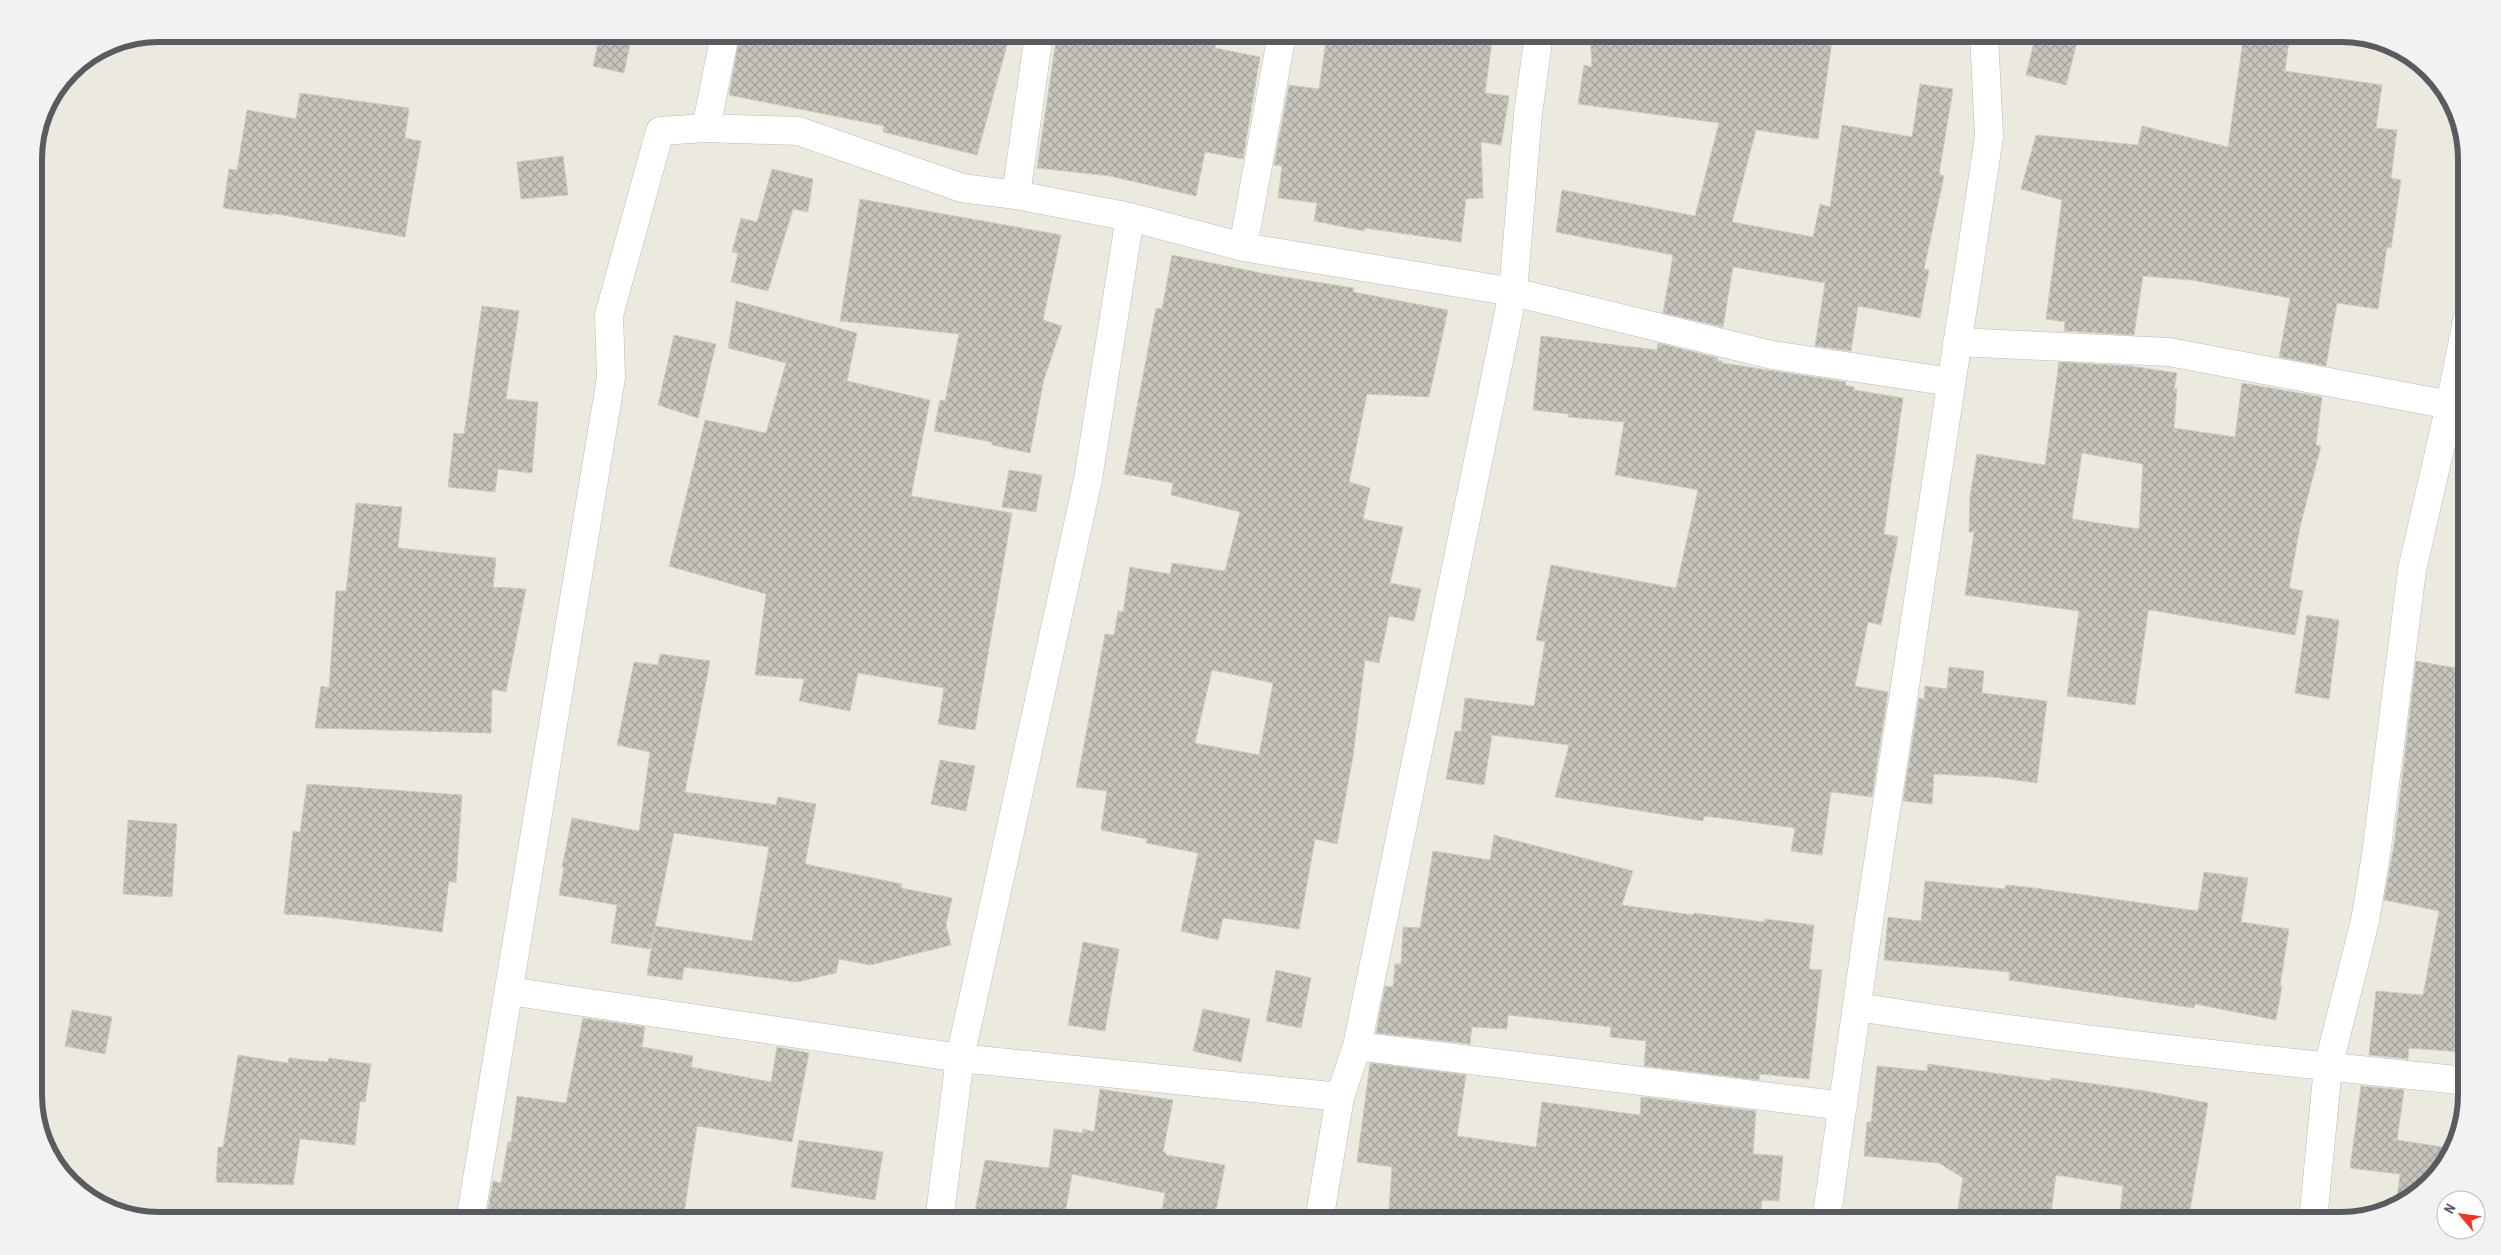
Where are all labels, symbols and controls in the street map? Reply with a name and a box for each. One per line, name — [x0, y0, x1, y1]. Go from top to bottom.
north arrow — [2436, 1190, 2486, 1240]
text: N — [2441, 1201, 2459, 1216]

